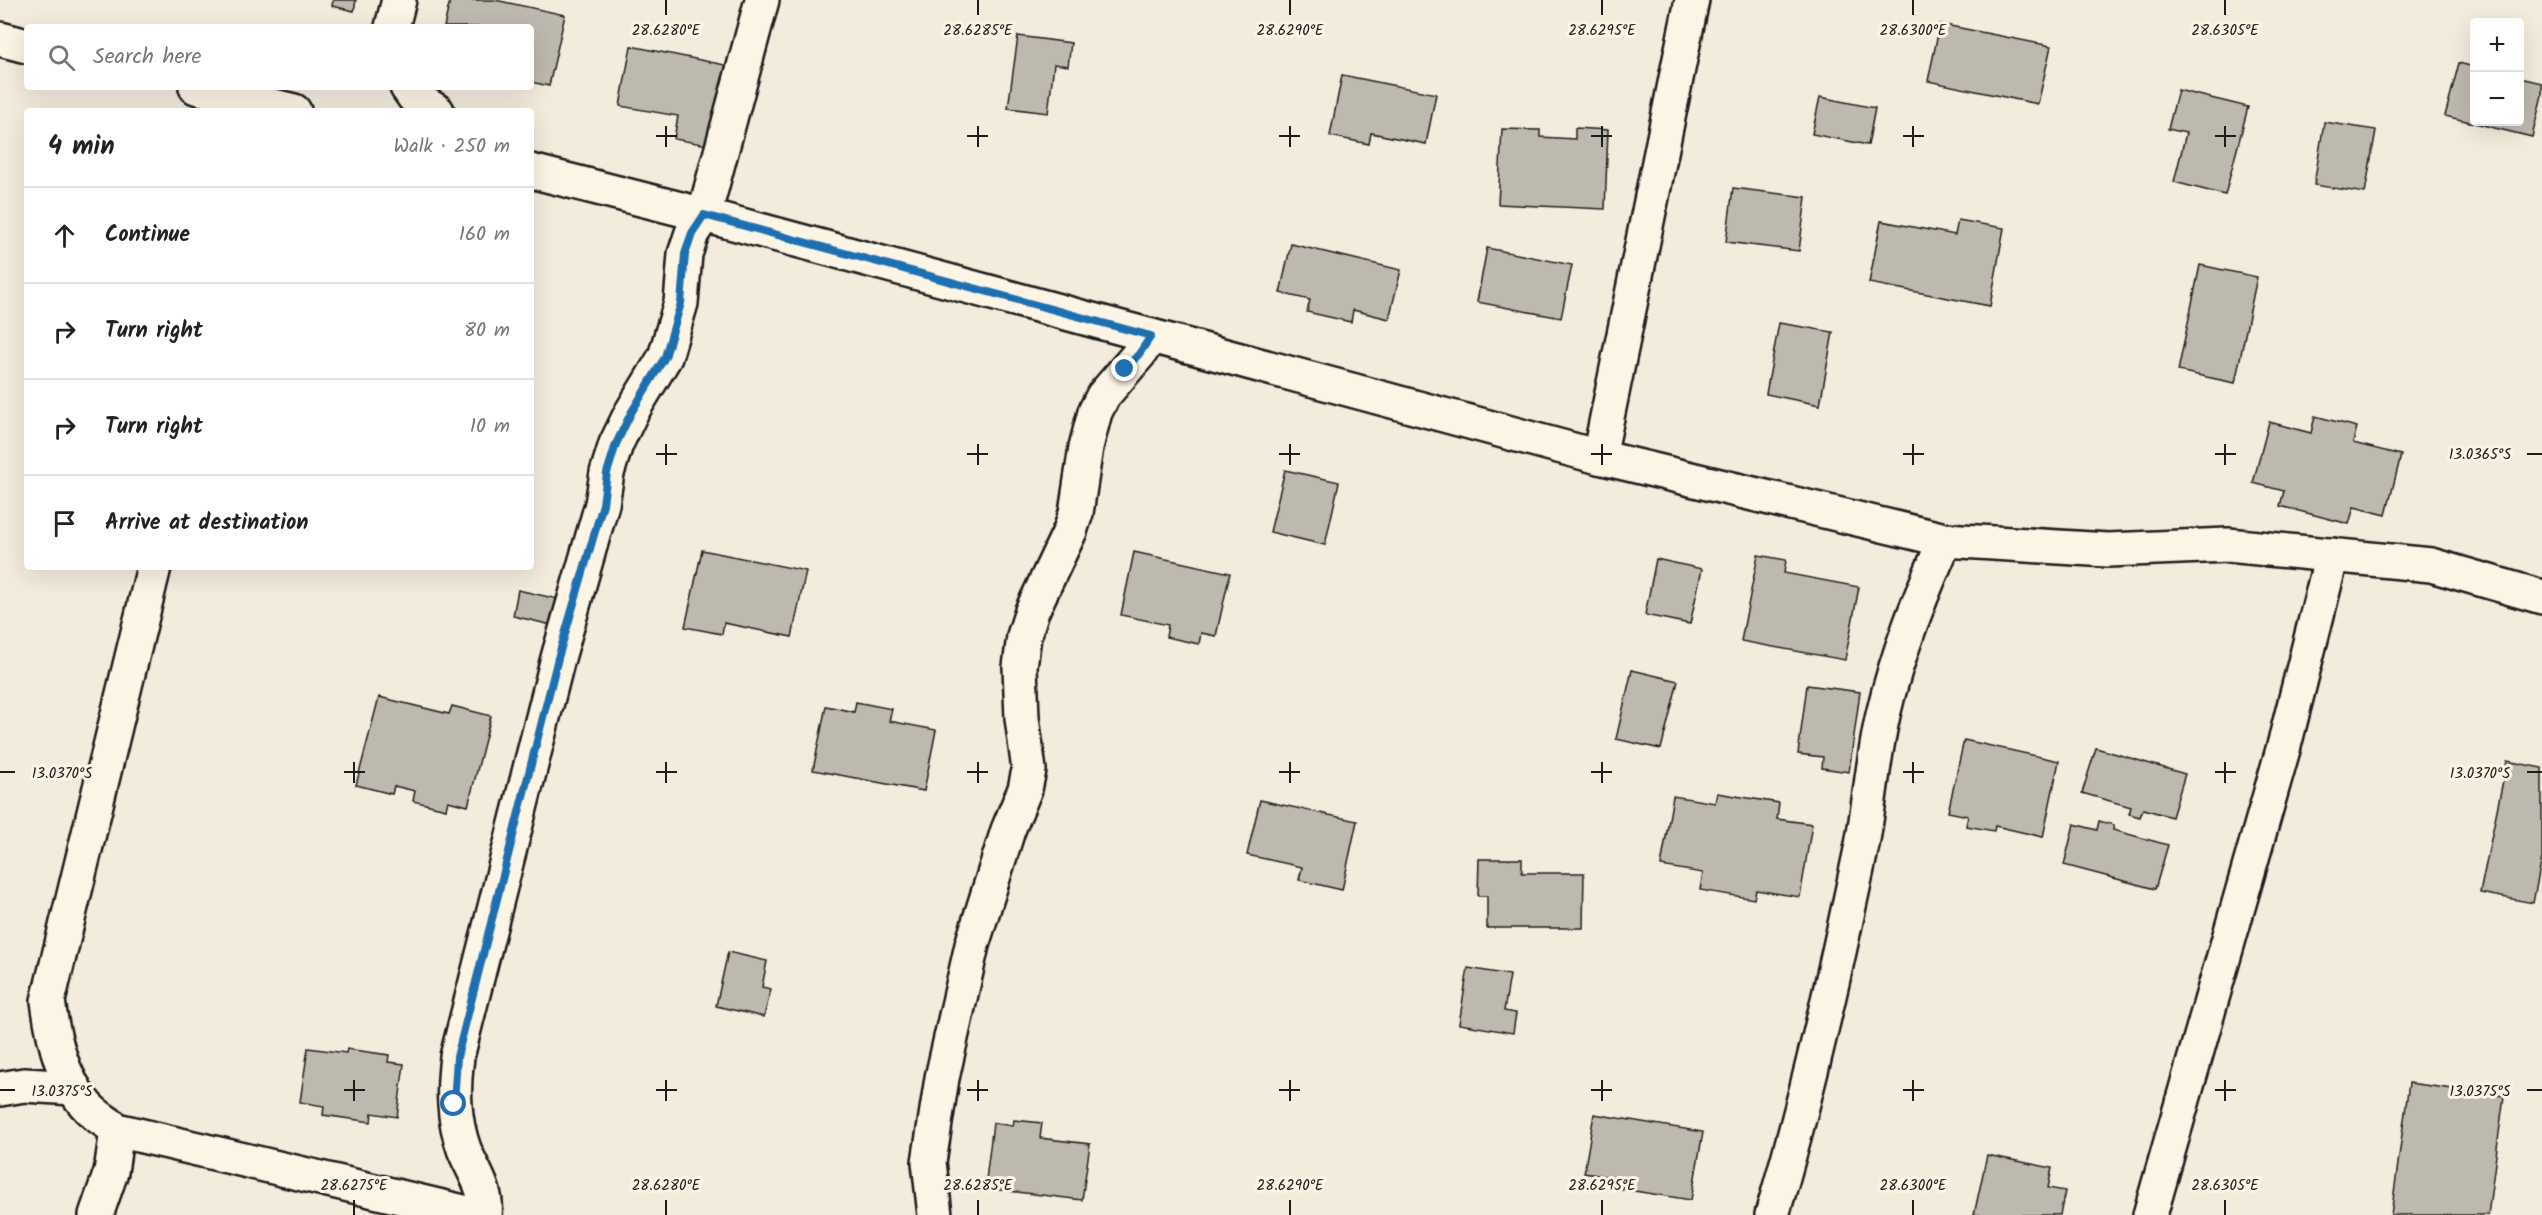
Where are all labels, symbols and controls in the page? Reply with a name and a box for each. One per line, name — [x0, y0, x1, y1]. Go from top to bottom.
map controls — [2470, 18, 2524, 126]
button: + — [2470, 18, 2524, 72]
text: 28.6280°E — [632, 19, 702, 43]
text: 28.6285°E — [943, 19, 1014, 43]
text: 28.6290°E — [1256, 19, 1325, 43]
text: 28.6295°E — [1568, 19, 1637, 43]
text: 28.6300°E — [1879, 19, 1948, 43]
text: 28.6305°E — [2191, 19, 2260, 43]
search box — [24, 24, 534, 90]
text: Search here — [93, 40, 201, 75]
icon: search — [45, 41, 78, 74]
button: − — [2470, 72, 2524, 126]
text: 4 min — [48, 126, 115, 168]
text: Walk · 250 m — [394, 131, 510, 163]
text: Continue — [105, 218, 190, 253]
icon: ahead — [48, 219, 81, 252]
text: 160 m — [459, 219, 510, 251]
text: Turn right — [105, 314, 203, 349]
icon: right — [48, 315, 81, 348]
text: 80 m — [464, 315, 510, 347]
route end — [1111, 355, 1137, 381]
text: Turn right — [105, 410, 203, 445]
icon: right — [48, 411, 81, 444]
text: 10 m — [470, 411, 510, 443]
text: 13.0365°S — [2449, 443, 2511, 467]
text: Arrive at destination — [105, 506, 308, 541]
icon: arrive — [48, 507, 81, 540]
text: 13.0370°S — [32, 762, 92, 786]
text: 13.0370°S — [2450, 762, 2510, 786]
text: 13.0375°S — [32, 1080, 92, 1104]
text: 13.0375°S — [2450, 1080, 2510, 1104]
route start — [440, 1090, 466, 1116]
text: 28.6275°E — [320, 1174, 389, 1198]
text: 28.6280°E — [632, 1174, 702, 1198]
text: 28.6285°E — [943, 1174, 1014, 1198]
text: 28.6290°E — [1256, 1174, 1325, 1198]
text: 28.6295°E — [1568, 1174, 1637, 1198]
text: 28.6300°E — [1879, 1174, 1948, 1198]
text: 28.6305°E — [2191, 1174, 2260, 1198]

